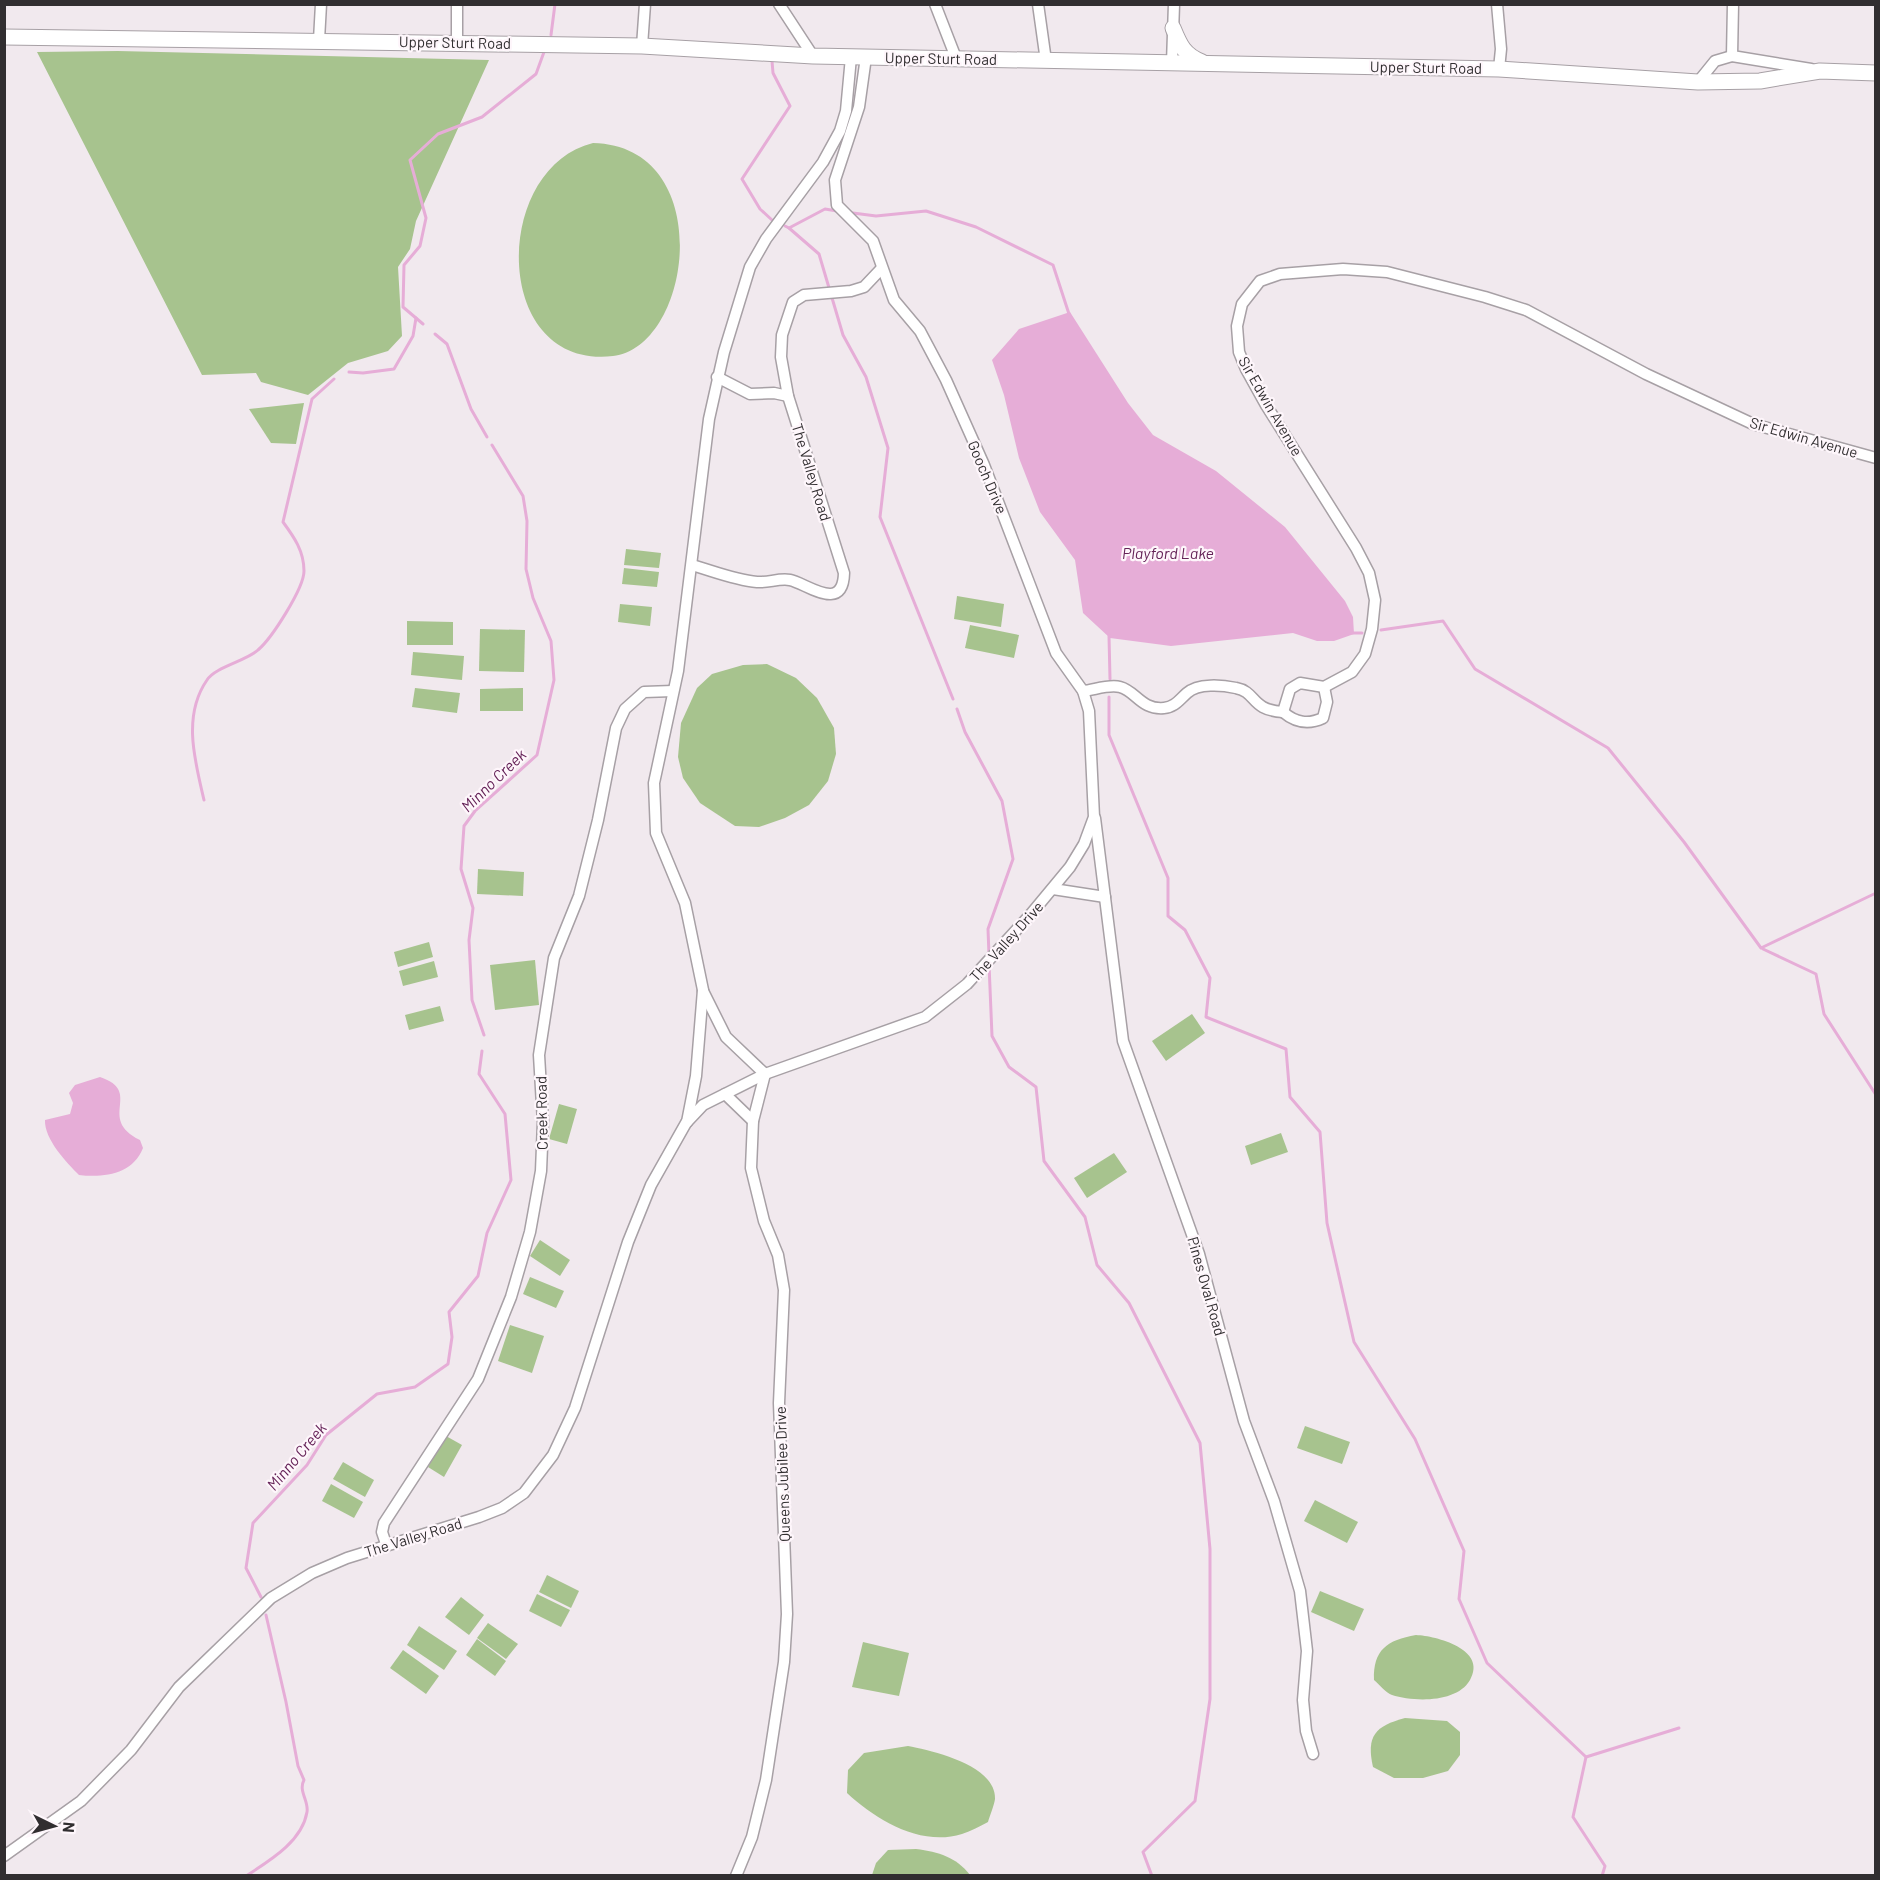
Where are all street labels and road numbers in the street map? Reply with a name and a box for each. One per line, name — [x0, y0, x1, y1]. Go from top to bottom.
street label: Upper Sturt Road — [399, 32, 511, 52]
street label: Upper Sturt Road — [885, 48, 997, 68]
street label: Upper Sturt Road — [1370, 57, 1482, 77]
street label: Sir Edwin Avenue — [1235, 353, 1307, 459]
street label: Sir Edwin Avenue — [1748, 413, 1860, 461]
street label: The Valley Road — [789, 421, 835, 523]
street label: Gooch Drive — [965, 438, 1011, 516]
street label: The Valley Drive — [965, 897, 1047, 985]
street label: Creek Road — [531, 1076, 551, 1150]
street label: Pines Oval Road — [1184, 1234, 1230, 1338]
street label: Queens Jubilee Drive — [771, 1406, 793, 1542]
street label: The Valley Road — [362, 1514, 464, 1560]

